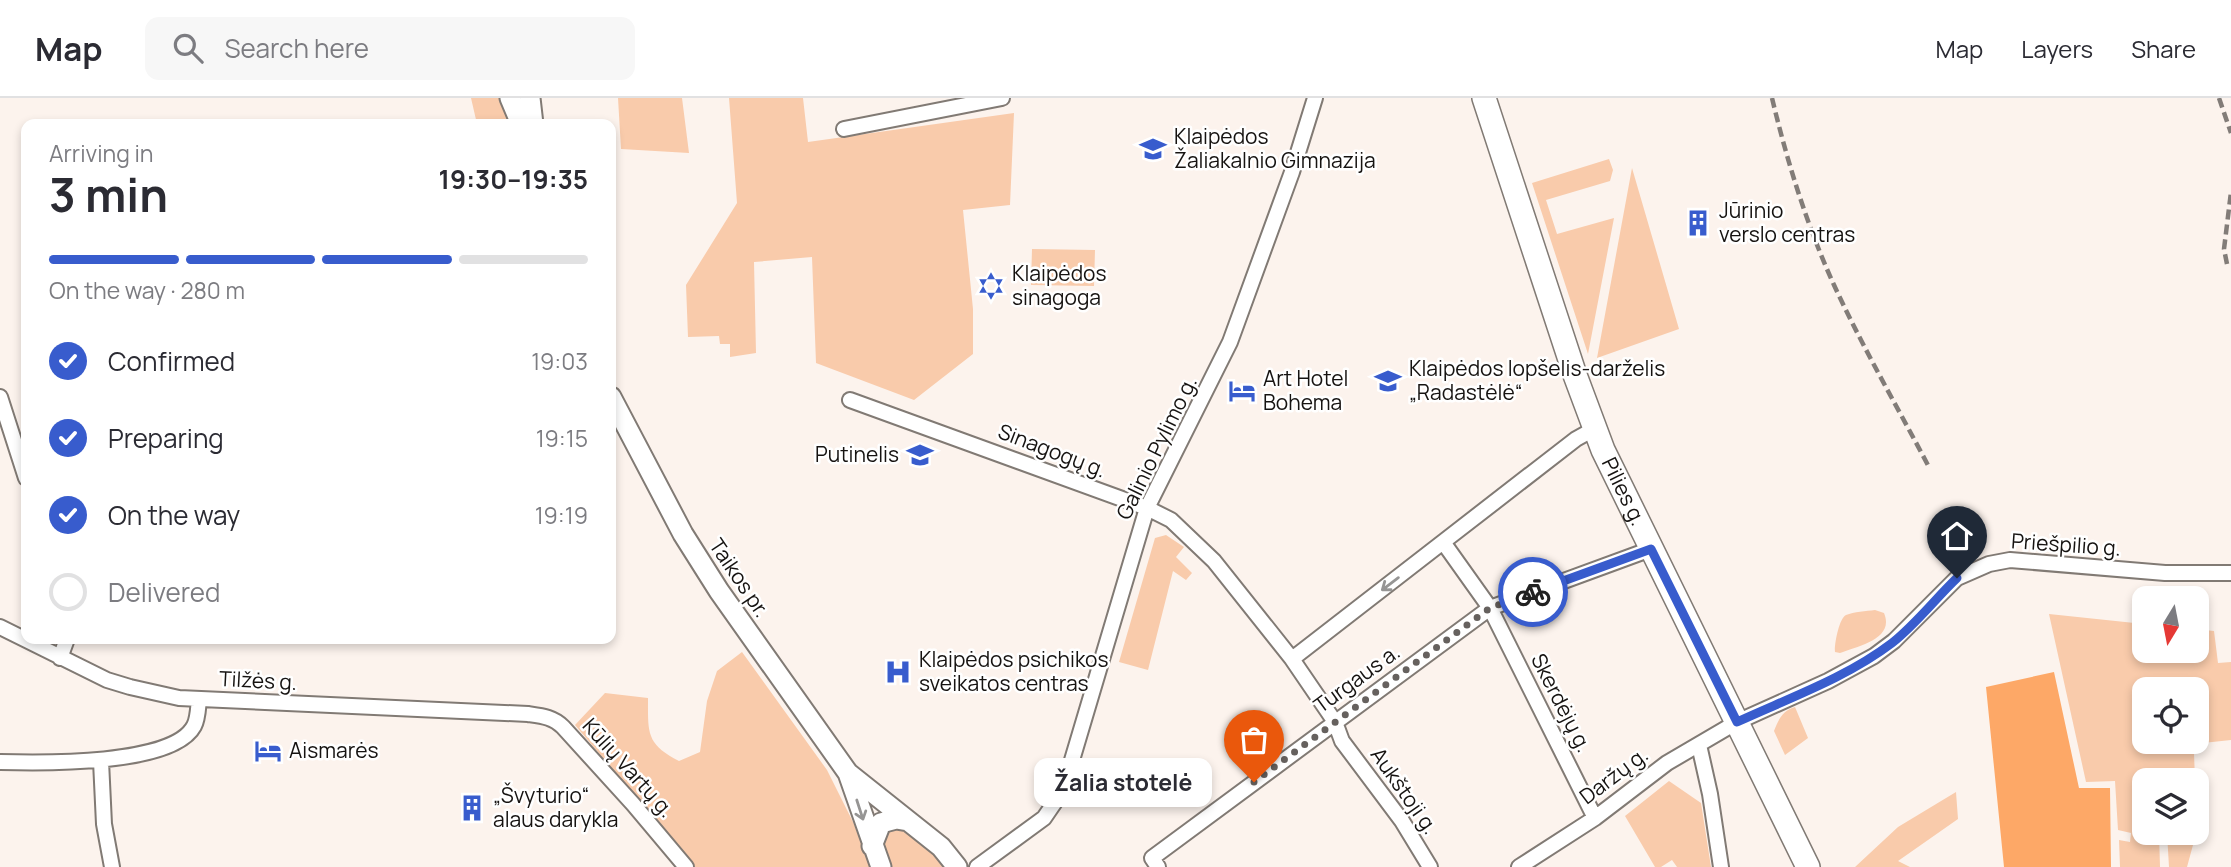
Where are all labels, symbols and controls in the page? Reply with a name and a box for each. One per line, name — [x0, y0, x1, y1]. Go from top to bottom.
search box — [145, 17, 635, 80]
text: Map — [35, 26, 103, 71]
icon: search — [169, 29, 207, 67]
text: Search here — [225, 30, 369, 66]
text: Map — [1936, 32, 1983, 65]
text: Layers — [2021, 32, 2093, 65]
text: Share — [2131, 32, 2196, 65]
place label: Klaipėdos Žaliakalnio Gimnazija — [1174, 122, 1376, 174]
school or university icon: Klaipėdos Žaliakalnio Gimnazija — [1138, 134, 1168, 164]
text: Arriving in — [49, 137, 154, 169]
text: 19:30–19:35 — [439, 161, 588, 197]
text: 3 min — [49, 163, 168, 226]
place label: Jūrinio verslo centras — [1719, 196, 1855, 248]
building icon: Jūrinio verslo centras — [1683, 208, 1713, 238]
place label: Klaipėdos sinagoga — [1012, 259, 1106, 311]
synagogue icon: Klaipėdos sinagoga — [976, 271, 1006, 301]
text: On the way · 280 m — [49, 274, 245, 306]
icon: check — [49, 342, 87, 380]
text: Confirmed — [108, 343, 235, 379]
text: 19:03 — [531, 345, 588, 377]
place label: Klaipėdos lopšelis-darželis „Radastėlė“ — [1409, 354, 1665, 406]
place label: Art Hotel Bohema — [1263, 364, 1348, 416]
school or university icon: Klaipėdos lopšelis-darželis „Radastėlė“ — [1373, 366, 1403, 396]
street label: Galinio Pylimo g. — [1109, 371, 1203, 524]
hotel icon: Art Hotel Bohema — [1227, 376, 1257, 406]
street label: Sinagogų g. — [994, 417, 1110, 484]
icon: check — [49, 419, 87, 457]
text: Preparing — [108, 420, 224, 456]
text: 19:15 — [536, 422, 588, 454]
place label: Putinelis — [815, 440, 899, 468]
school or university icon: Putinelis — [905, 440, 935, 470]
street label: Pilies g. — [1596, 452, 1653, 530]
icon: check — [49, 496, 87, 534]
text: On the way — [108, 497, 240, 533]
text: 19:19 — [535, 499, 588, 531]
pin — [1927, 506, 1987, 578]
icon: home — [1938, 517, 1976, 555]
street label: Priešpilio g. — [2010, 526, 2122, 562]
street label: Taikos pr. — [703, 533, 776, 622]
courier — [1498, 557, 1568, 627]
icon: bike — [1514, 573, 1552, 611]
text: Delivered — [108, 574, 220, 610]
one-way arrow — [1381, 577, 1400, 592]
north arrow — [2132, 586, 2208, 663]
map controls — [2132, 586, 2209, 845]
street label: Turgaus a. — [1308, 638, 1405, 719]
place label: Klaipėdos psichikos sveikatos centras — [919, 645, 1108, 697]
street label: Skerdėjų g. — [1525, 648, 1599, 757]
hospital icon: Klaipėdos psichikos sveikatos centras — [883, 657, 913, 687]
street label: Tilžės g. — [218, 664, 298, 696]
button: locate — [2132, 677, 2209, 754]
pin — [1224, 710, 1284, 782]
street label: Kūlių Vartų g. — [577, 712, 681, 823]
icon: bag — [1235, 721, 1273, 759]
hotel icon: Aismarės — [253, 736, 283, 766]
place label: Aismarės — [289, 736, 379, 764]
street label: Daržų g. — [1573, 740, 1653, 810]
street label: Aukštoji g. — [1365, 742, 1445, 839]
callout: Žalia stotelė — [1034, 758, 1212, 806]
text: Žalia stotelė — [1054, 766, 1192, 798]
button: layers — [2132, 768, 2209, 845]
place label: „Švyturio“ alaus darykla — [493, 781, 619, 833]
building icon: „Švyturio“ alaus darykla — [457, 793, 487, 823]
one-way arrow — [855, 798, 867, 820]

